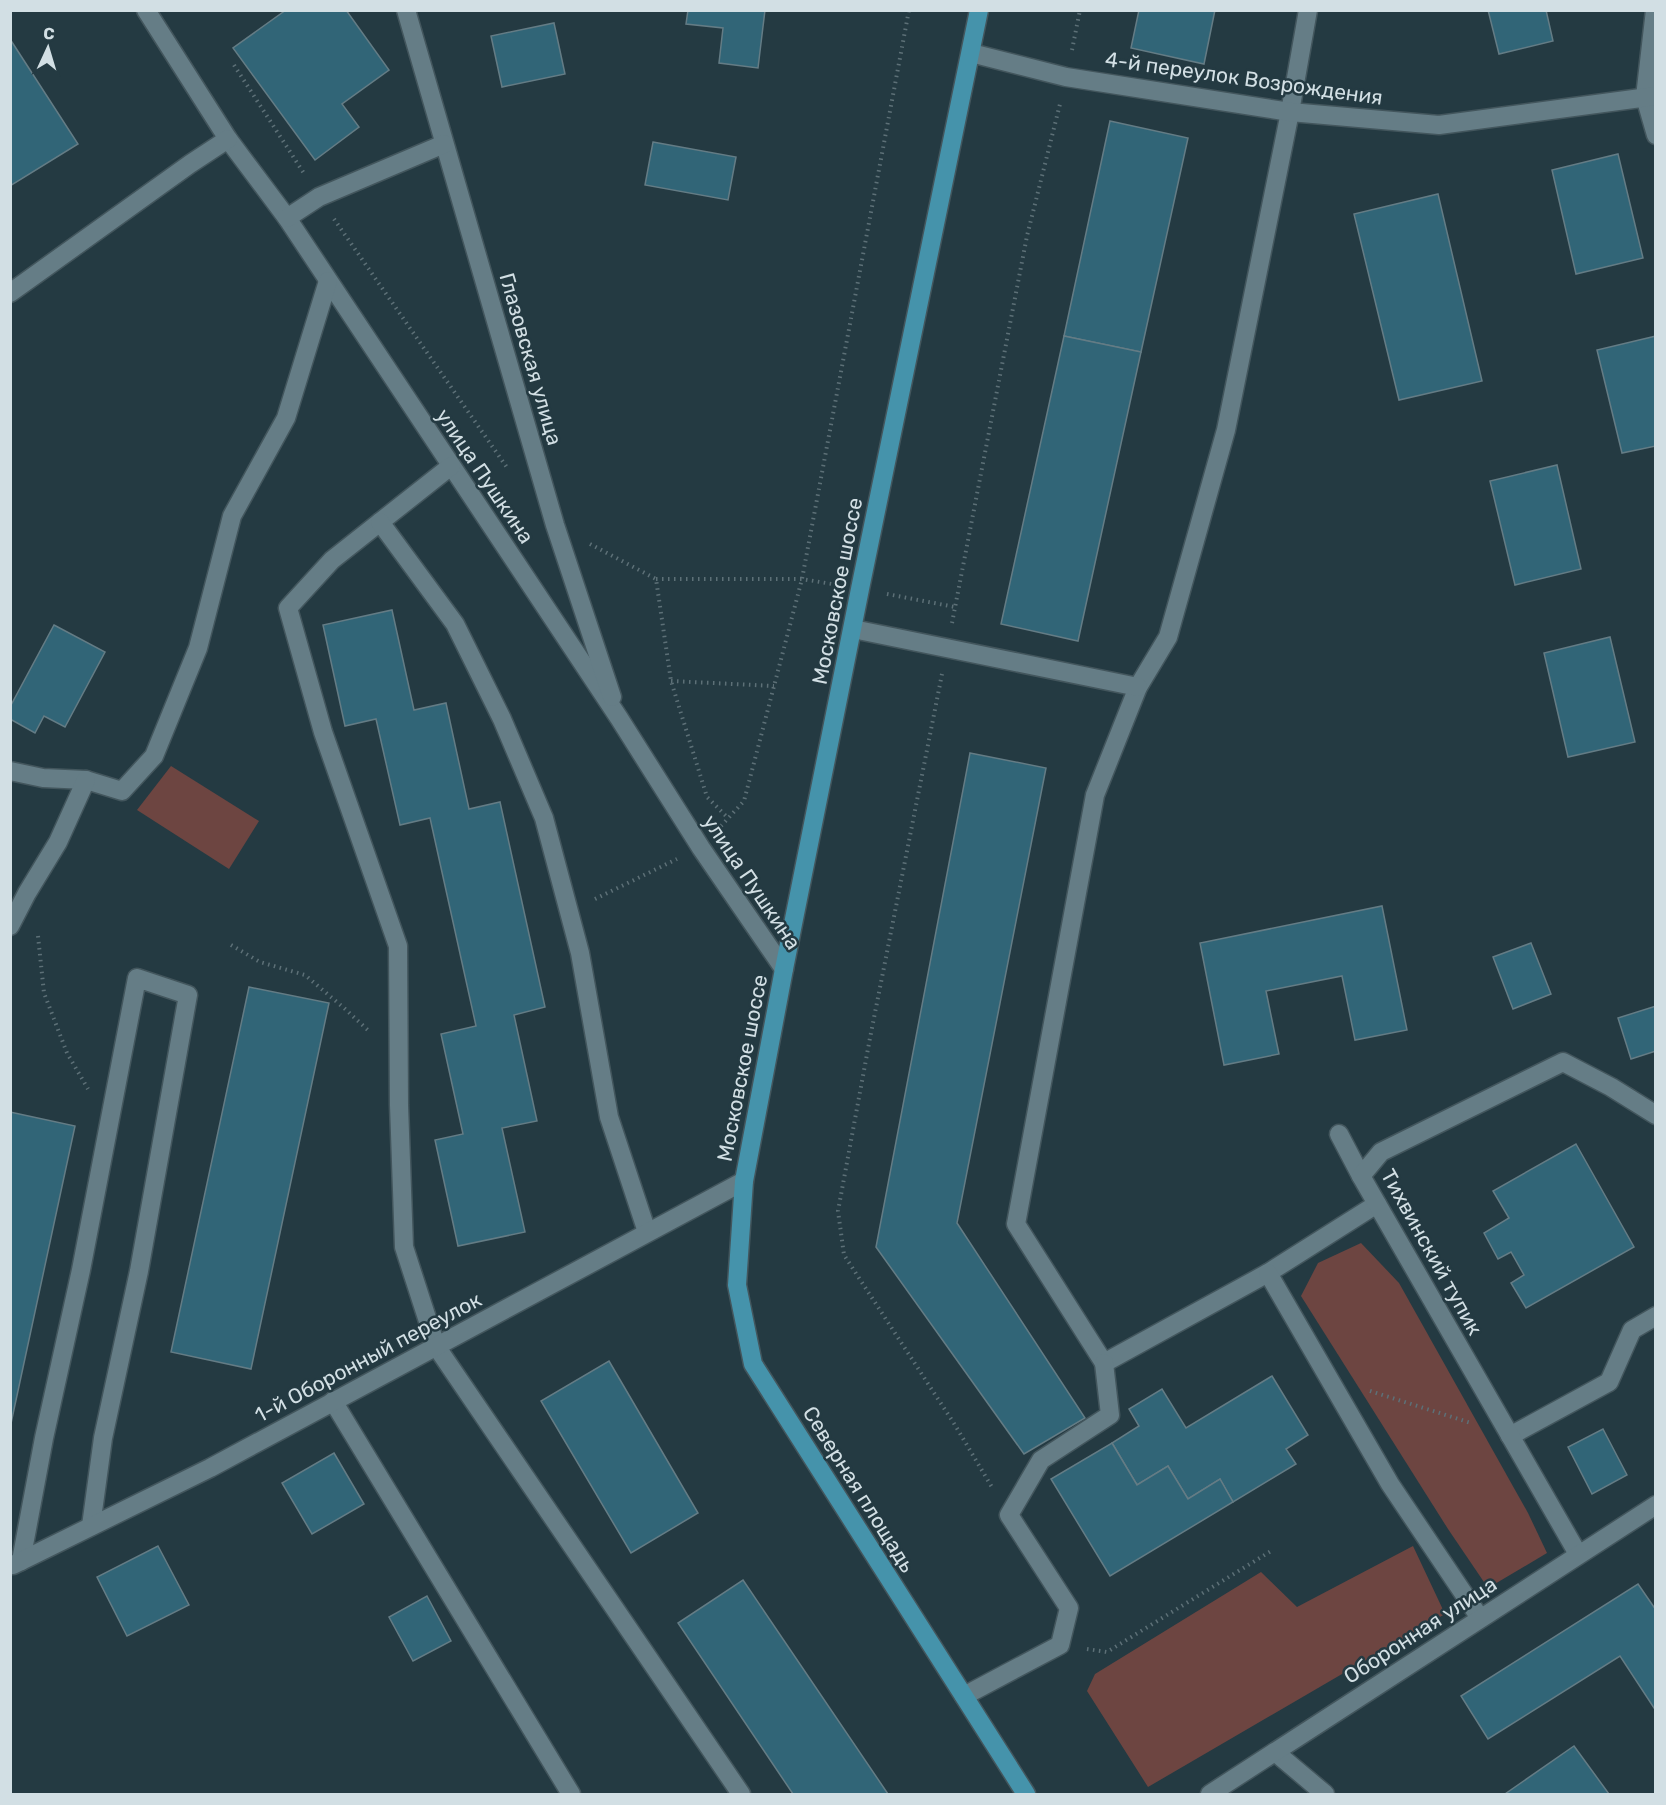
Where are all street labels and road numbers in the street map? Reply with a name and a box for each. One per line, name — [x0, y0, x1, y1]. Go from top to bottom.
street label: 4-й переулок Возрождения — [1103, 46, 1385, 110]
street label: Глазовская улица — [494, 270, 568, 448]
street label: улица Пушкина — [431, 404, 539, 548]
street label: Московское шоссе — [807, 495, 867, 687]
street label: улица Пушкина — [698, 810, 806, 954]
street label: Московское шоссе — [712, 972, 772, 1164]
street label: Тихвинский тупик — [1376, 1165, 1488, 1339]
street label: 1-й Оборонный переулок — [250, 1287, 486, 1427]
street label: Северная площадь — [798, 1401, 920, 1577]
street label: Оборонная улица — [1339, 1571, 1501, 1689]

